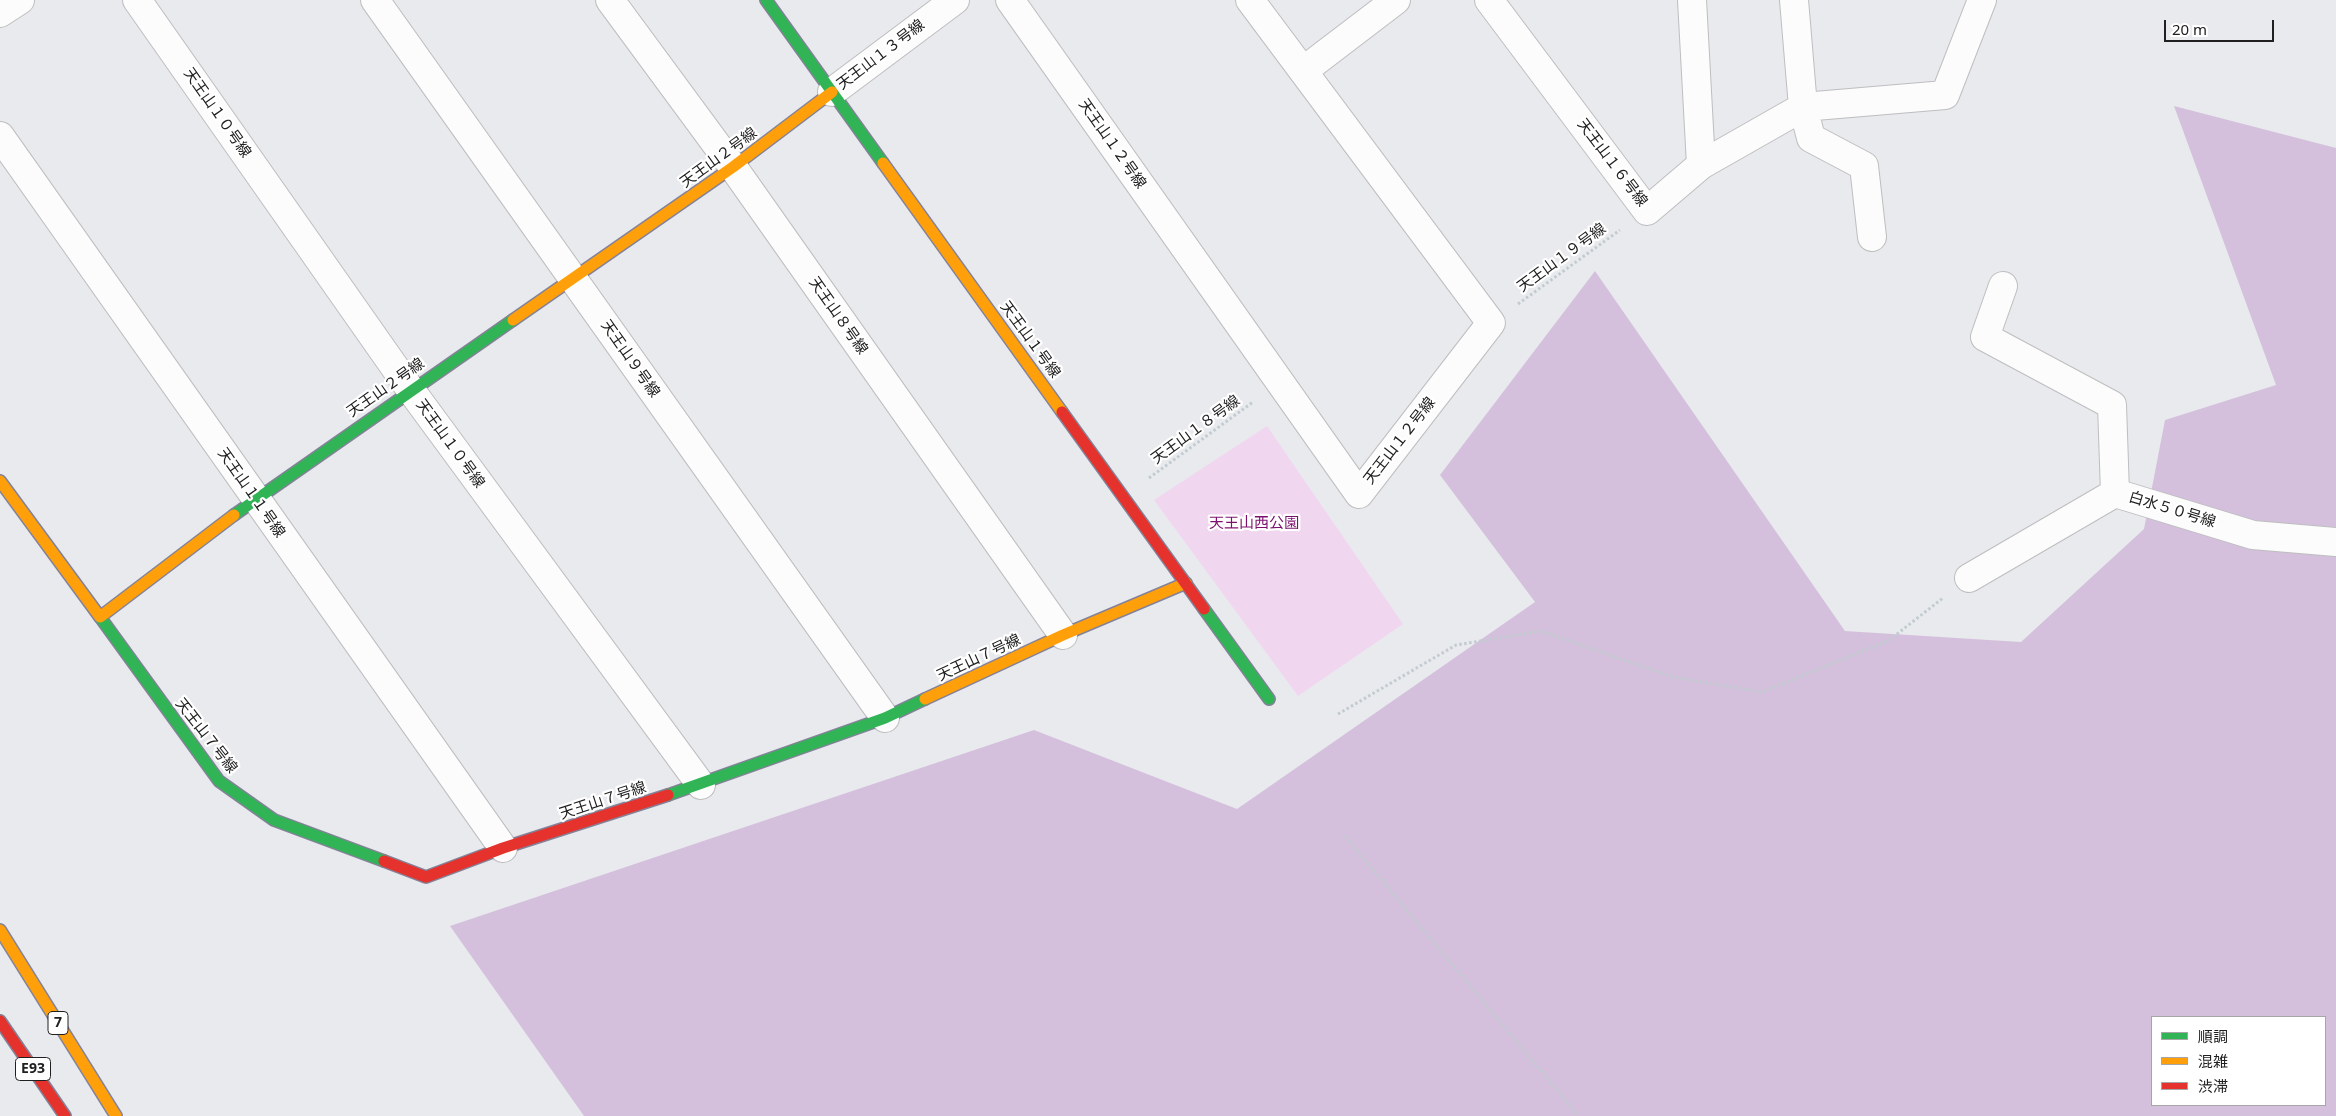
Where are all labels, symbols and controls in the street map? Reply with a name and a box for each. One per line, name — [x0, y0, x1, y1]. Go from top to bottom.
scale bar — [2166, 10, 2276, 42]
street label: 天王山１３号線 — [834, 16, 928, 94]
text: 20 m — [2172, 19, 2207, 39]
street label: 天王山１０号線 — [180, 65, 254, 161]
street label: 天王山１２号線 — [1075, 96, 1149, 192]
street label: 天王山１６号線 — [1573, 116, 1651, 210]
street label: 天王山２号線 — [677, 124, 761, 192]
street label: 天王山１９号線 — [1514, 220, 1610, 296]
street label: 天王山８号線 — [805, 274, 871, 358]
street label: 天王山１号線 — [996, 298, 1064, 382]
street label: 天王山９号線 — [597, 317, 663, 401]
street label: 天王山２号線 — [344, 355, 428, 421]
street label: 天王山１８号線 — [1148, 392, 1244, 468]
street label: 天王山１２号線 — [1361, 394, 1439, 488]
street label: 天王山１０号線 — [412, 396, 488, 492]
street label: 天王山１１号線 — [214, 445, 288, 541]
street label: 白水５０号線 — [2126, 488, 2218, 532]
park label: 天王山西公園 — [1209, 515, 1299, 533]
street label: 天王山７号線 — [934, 631, 1024, 685]
street label: 天王山７号線 — [171, 695, 241, 777]
street label: 天王山７号線 — [557, 779, 649, 823]
road number: 7 — [48, 1011, 68, 1034]
legend — [2151, 1016, 2326, 1106]
text: 順調 — [2198, 1026, 2228, 1046]
text: 混雑 — [2198, 1051, 2228, 1071]
road number: E93 — [15, 1058, 50, 1080]
text: 渋滞 — [2198, 1076, 2228, 1096]

